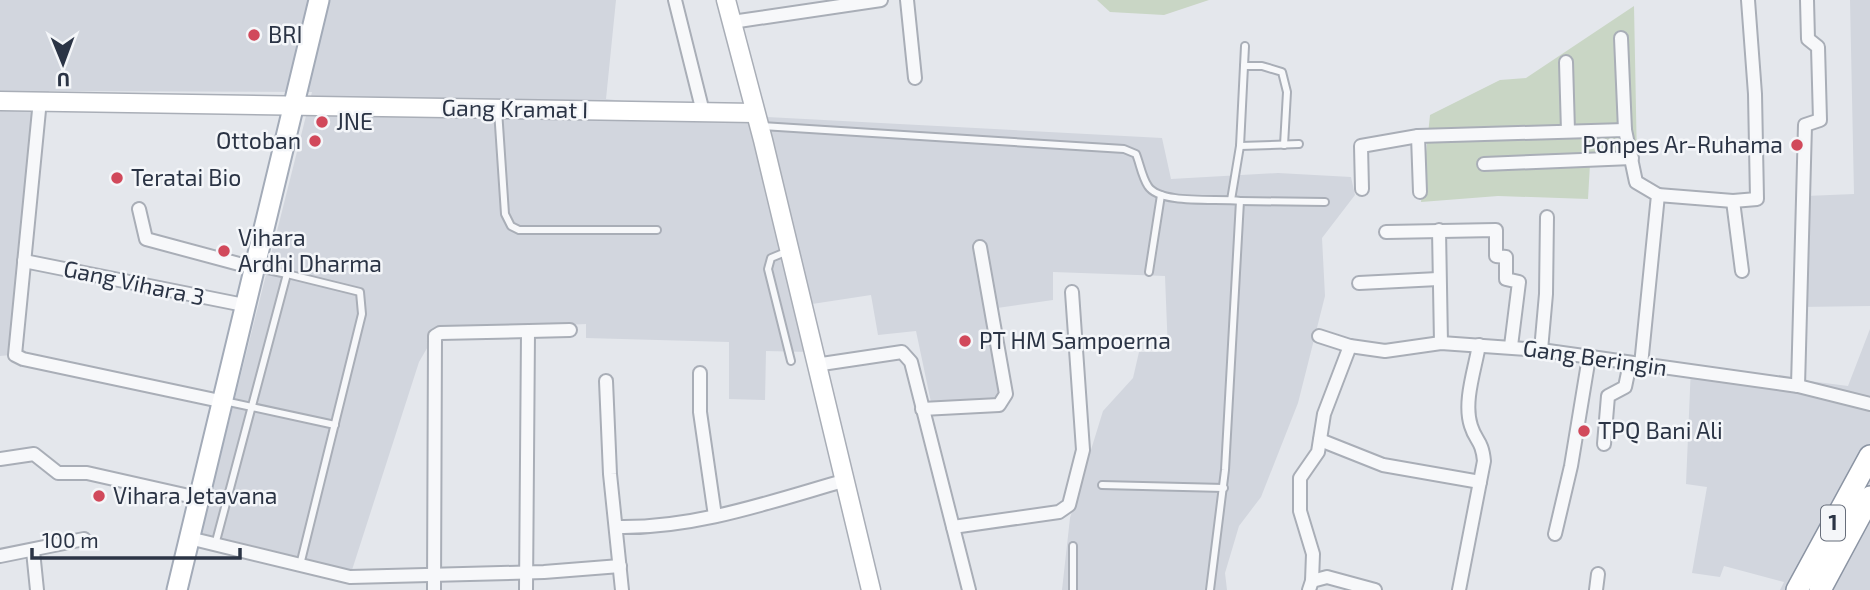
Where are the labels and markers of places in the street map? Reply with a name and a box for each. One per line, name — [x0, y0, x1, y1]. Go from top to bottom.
place label: BRI — [268, 20, 303, 48]
marker: BRI — [246, 27, 262, 43]
place label: JNE — [336, 107, 373, 135]
marker: JNE — [314, 114, 330, 130]
place label: Ottoban — [216, 126, 301, 154]
place label: Ponpes Ar-Ruhama — [1582, 130, 1783, 158]
marker: Ottoban — [307, 133, 323, 149]
marker: Ponpes Ar-Ruhama — [1789, 137, 1805, 153]
place label: Teratai Bio — [131, 163, 241, 191]
marker: Teratai Bio — [109, 170, 125, 186]
place label: Vihara Ardhi Dharma — [238, 223, 382, 277]
marker: Vihara Ardhi Dharma — [216, 243, 232, 259]
place label: PT HM Sampoerna — [979, 326, 1171, 354]
marker: PT HM Sampoerna — [957, 333, 973, 349]
place label: TPQ Bani Ali — [1598, 416, 1723, 444]
marker: TPQ Bani Ali — [1576, 423, 1592, 439]
place label: Vihara Jetavana — [113, 481, 277, 509]
marker: Vihara Jetavana — [91, 488, 107, 504]

